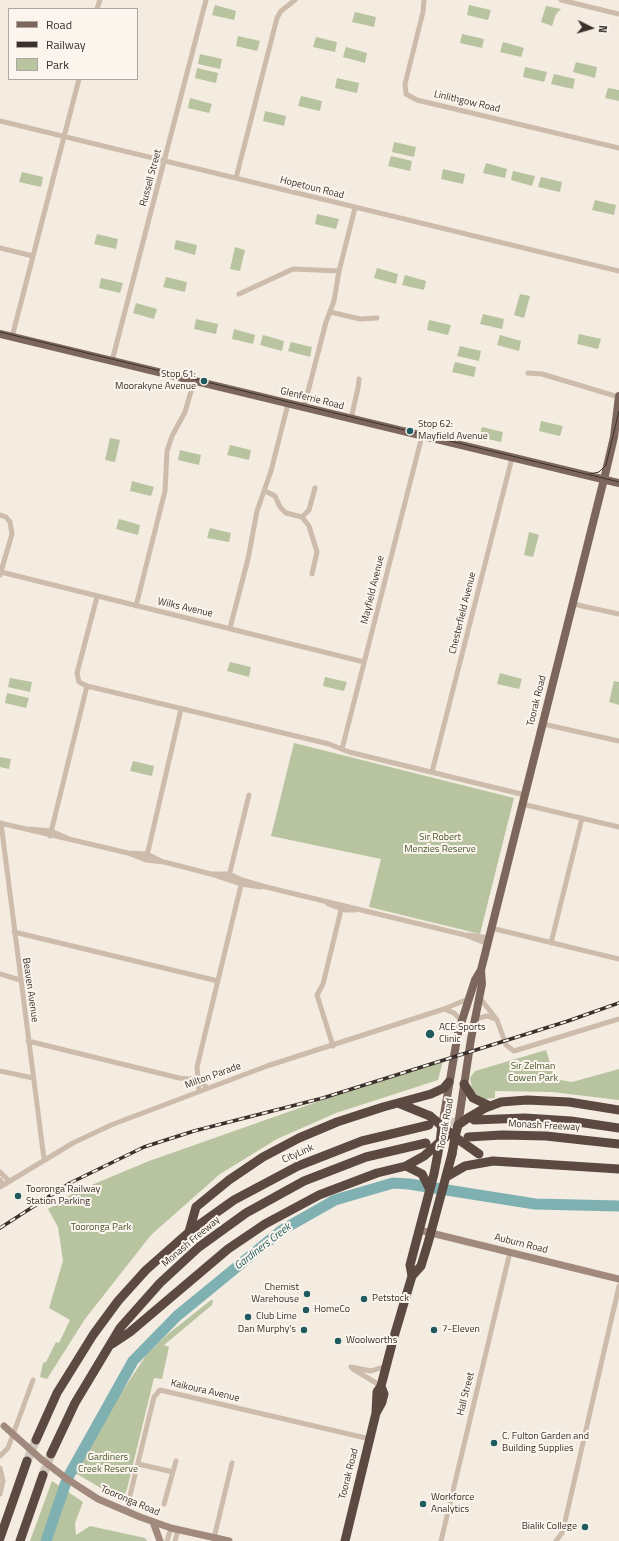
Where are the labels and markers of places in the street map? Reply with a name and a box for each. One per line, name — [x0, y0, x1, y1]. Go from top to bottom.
place label: Stop 61: Moorakyne Avenue — [115, 369, 196, 392]
marker: Stop 61: Moorakyne Avenue — [199, 376, 209, 386]
place label: Stop 62: Mayfield Avenue — [418, 419, 488, 442]
marker: Stop 62: Mayfield Avenue — [405, 426, 415, 436]
place label: ACE Sports Clinic — [439, 1022, 486, 1046]
marker: ACE Sports Clinic — [424, 1028, 436, 1040]
place label: Tooronga Railway Station Parking — [26, 1184, 100, 1208]
marker: Tooronga Railway Station Parking — [13, 1191, 23, 1201]
place label: Chemist Warehouse — [251, 1282, 299, 1306]
marker: Chemist Warehouse — [302, 1289, 312, 1299]
place label: Petstock — [372, 1293, 409, 1305]
marker: Petstock — [359, 1294, 369, 1304]
place label: HomeCo — [314, 1304, 350, 1316]
marker: HomeCo — [301, 1305, 311, 1315]
place label: Club Lime — [256, 1311, 297, 1323]
marker: Club Lime — [243, 1312, 253, 1322]
place label: Dan Murphy's — [238, 1324, 296, 1336]
place label: 7-Eleven — [442, 1324, 480, 1336]
marker: Dan Murphy's — [299, 1325, 309, 1335]
marker: 7-Eleven — [429, 1325, 439, 1335]
place label: Woolworths — [346, 1335, 397, 1347]
marker: Woolworths — [333, 1336, 343, 1346]
place label: C. Fulton Garden and Building Supplies — [502, 1431, 589, 1454]
marker: C. Fulton Garden and Building Supplies — [489, 1438, 499, 1448]
place label: Workforce Analytics — [431, 1492, 474, 1516]
marker: Workforce Analytics — [418, 1499, 428, 1509]
place label: Bialik College — [522, 1521, 577, 1533]
marker: Bialik College — [580, 1522, 590, 1532]

